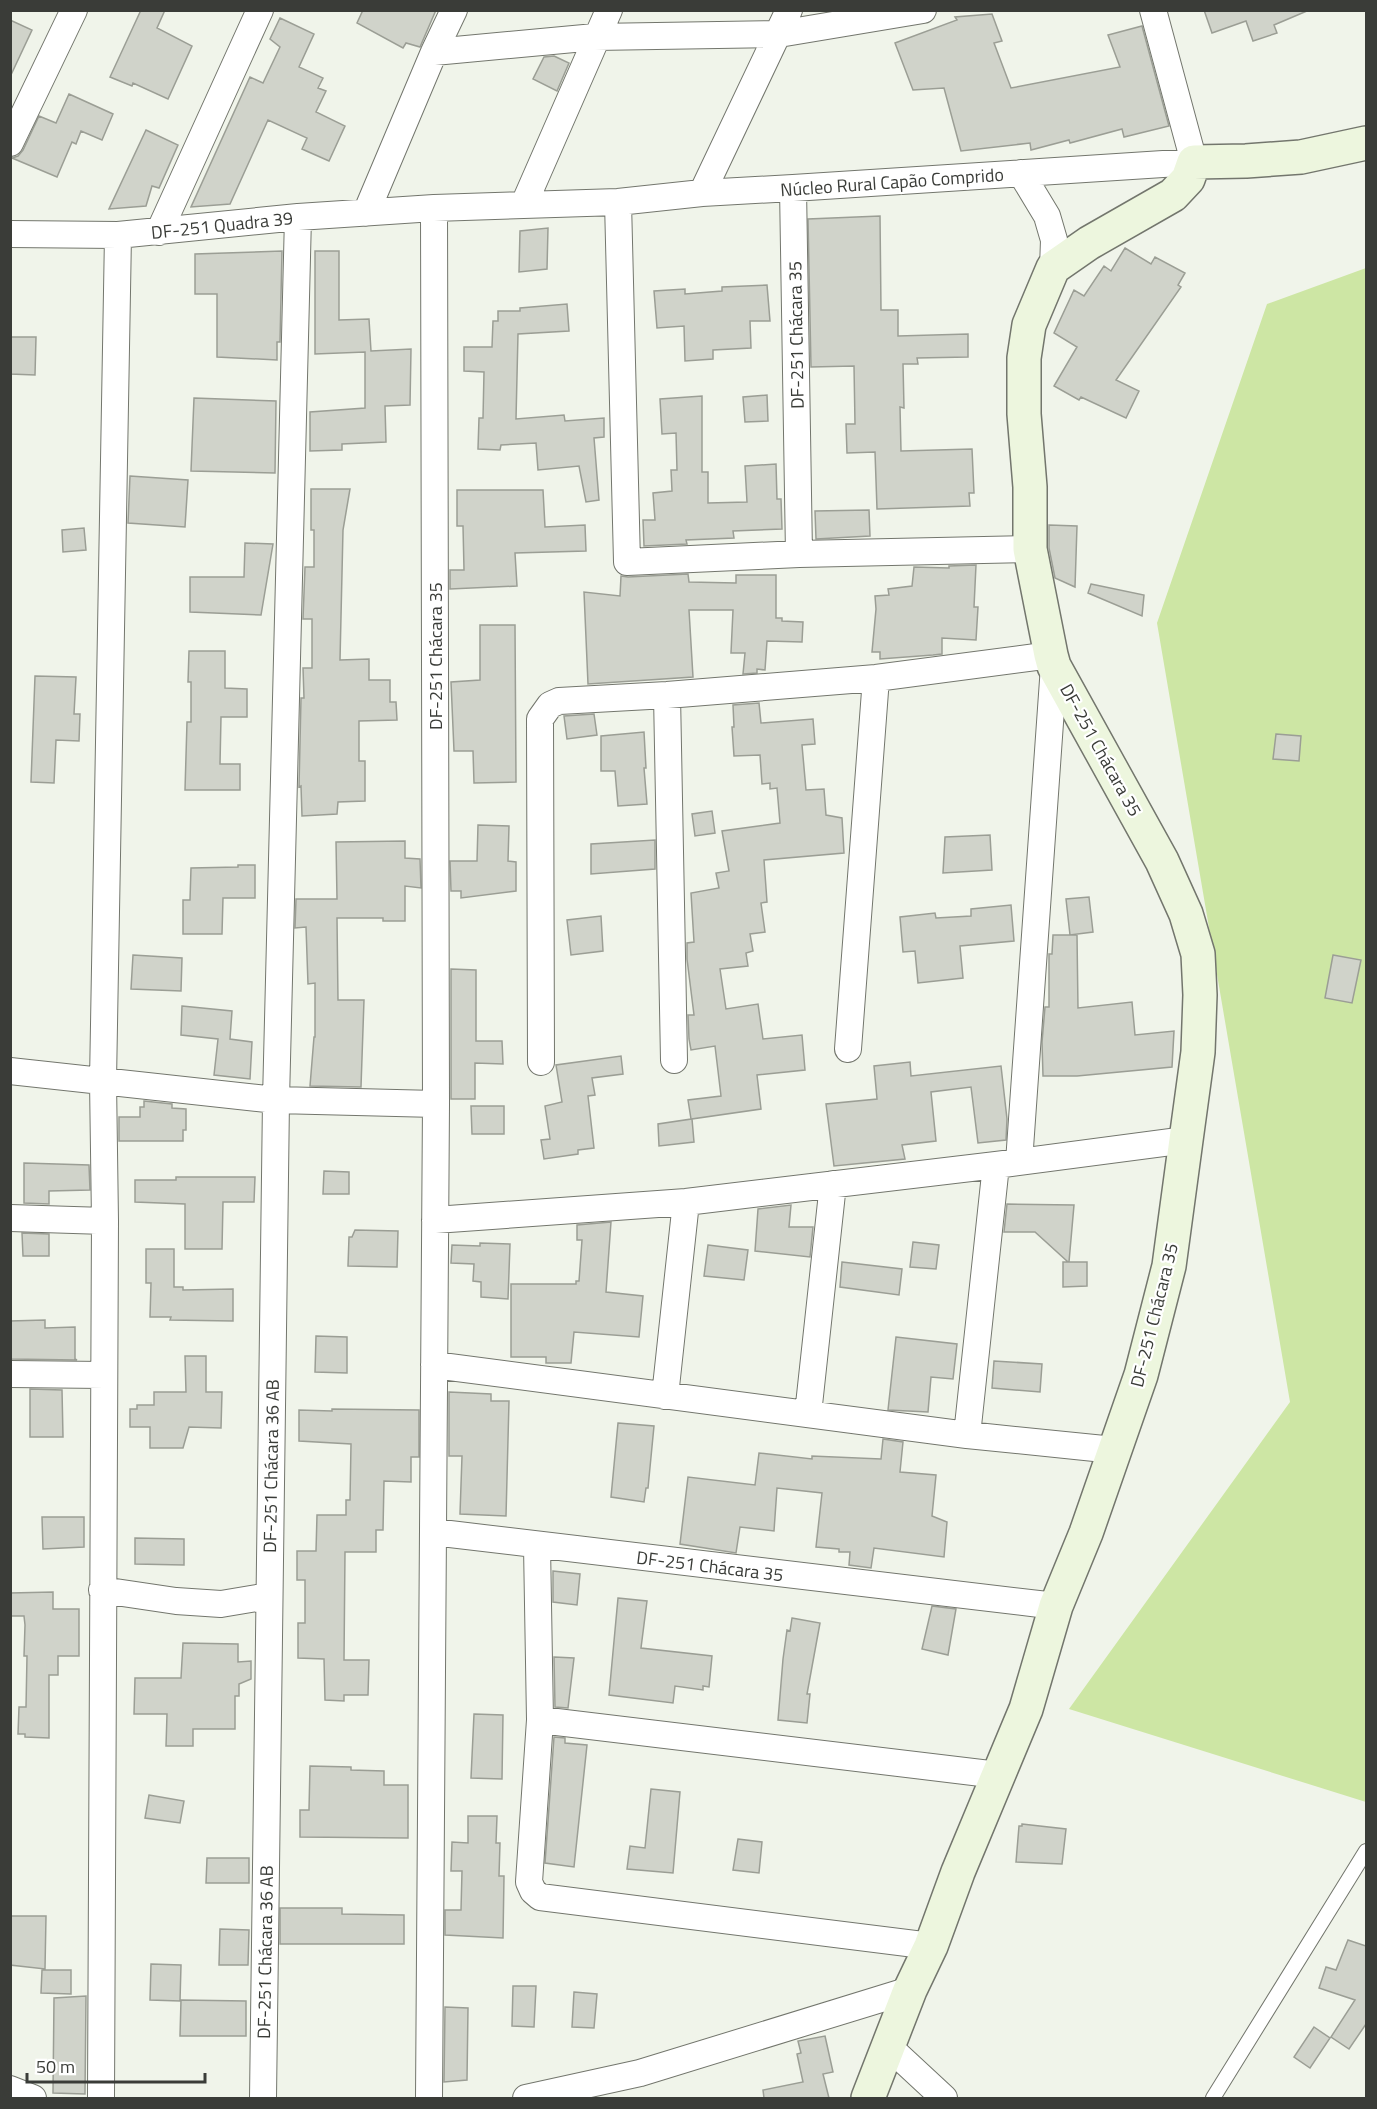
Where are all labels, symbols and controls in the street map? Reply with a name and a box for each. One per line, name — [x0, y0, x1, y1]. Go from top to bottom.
street label: Núcleo Rural Capão Comprido — [779, 161, 1005, 203]
street label: DF-251 Quadra 39 — [150, 204, 294, 246]
street label: DF-251 Chácara 35 — [781, 261, 811, 409]
street label: DF-251 Chácara 35 — [422, 582, 449, 730]
street label: DF-251 Chácara 35 — [1053, 679, 1149, 821]
street label: DF-251 Chácara 35 — [1123, 1240, 1185, 1390]
street label: DF-251 Chácara 36 AB — [256, 1379, 286, 1553]
street label: DF-251 Chácara 35 — [635, 1544, 785, 1588]
street label: DF-251 Chácara 36 AB — [250, 1865, 280, 2039]
scale bar — [27, 2046, 206, 2084]
text: 50 m — [36, 2053, 75, 2080]

